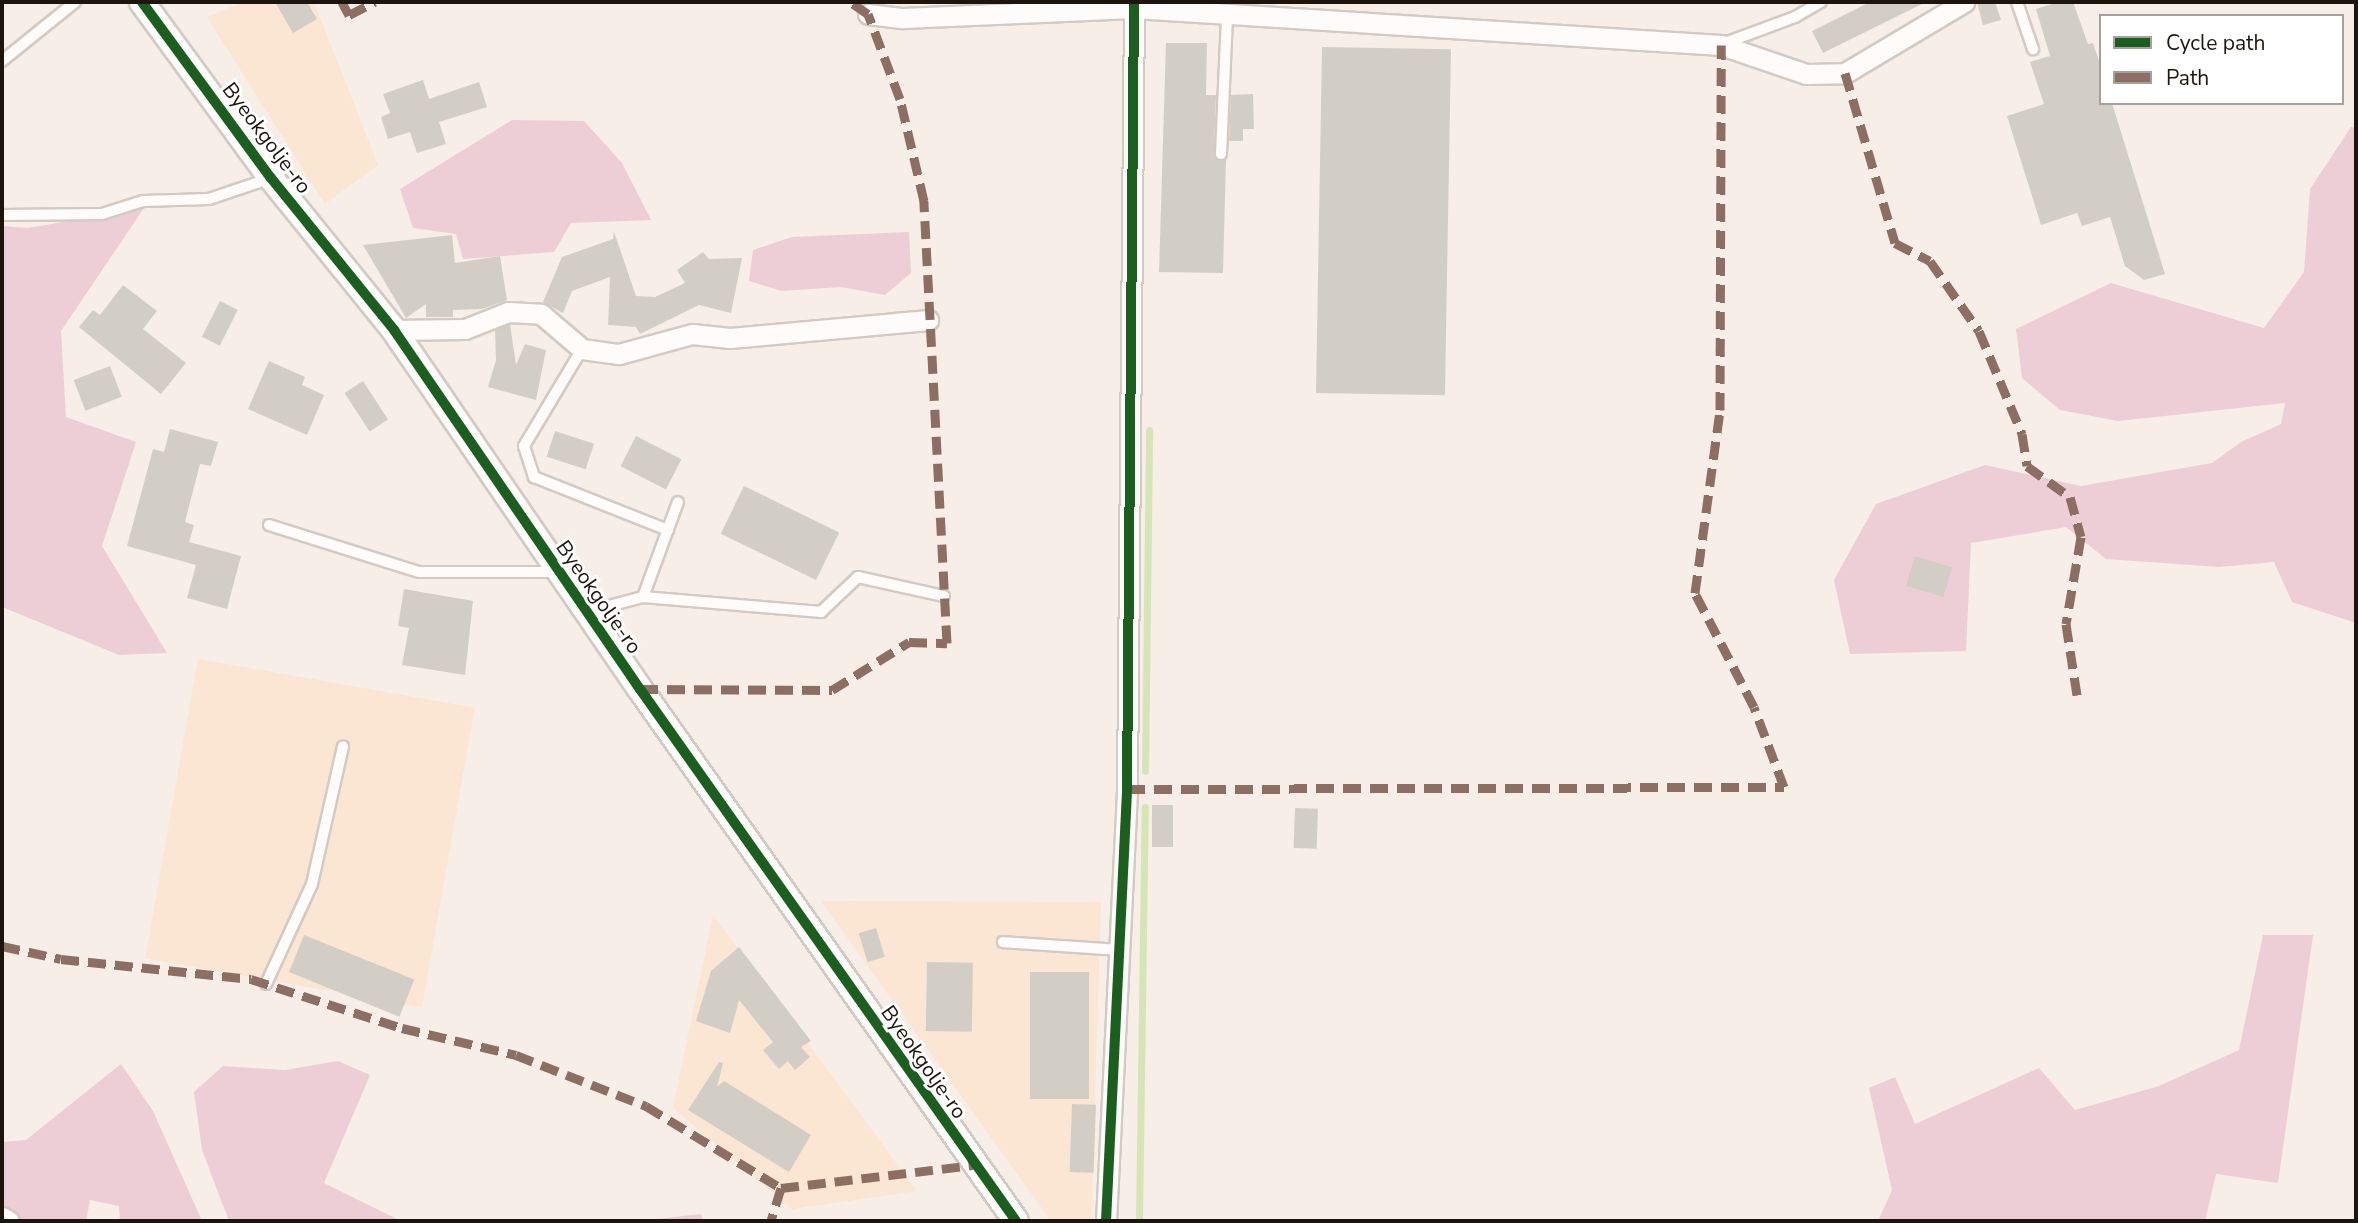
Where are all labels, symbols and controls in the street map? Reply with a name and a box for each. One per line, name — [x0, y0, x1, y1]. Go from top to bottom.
legend — [2099, 14, 2344, 105]
text: Cycle path — [2166, 29, 2265, 57]
text: Path — [2166, 64, 2209, 92]
street label: Byeokgolje-ro — [217, 78, 317, 198]
street label: Byeokgolje-ro — [551, 536, 647, 658]
street label: Byeokgolje-ro — [876, 1001, 972, 1123]

